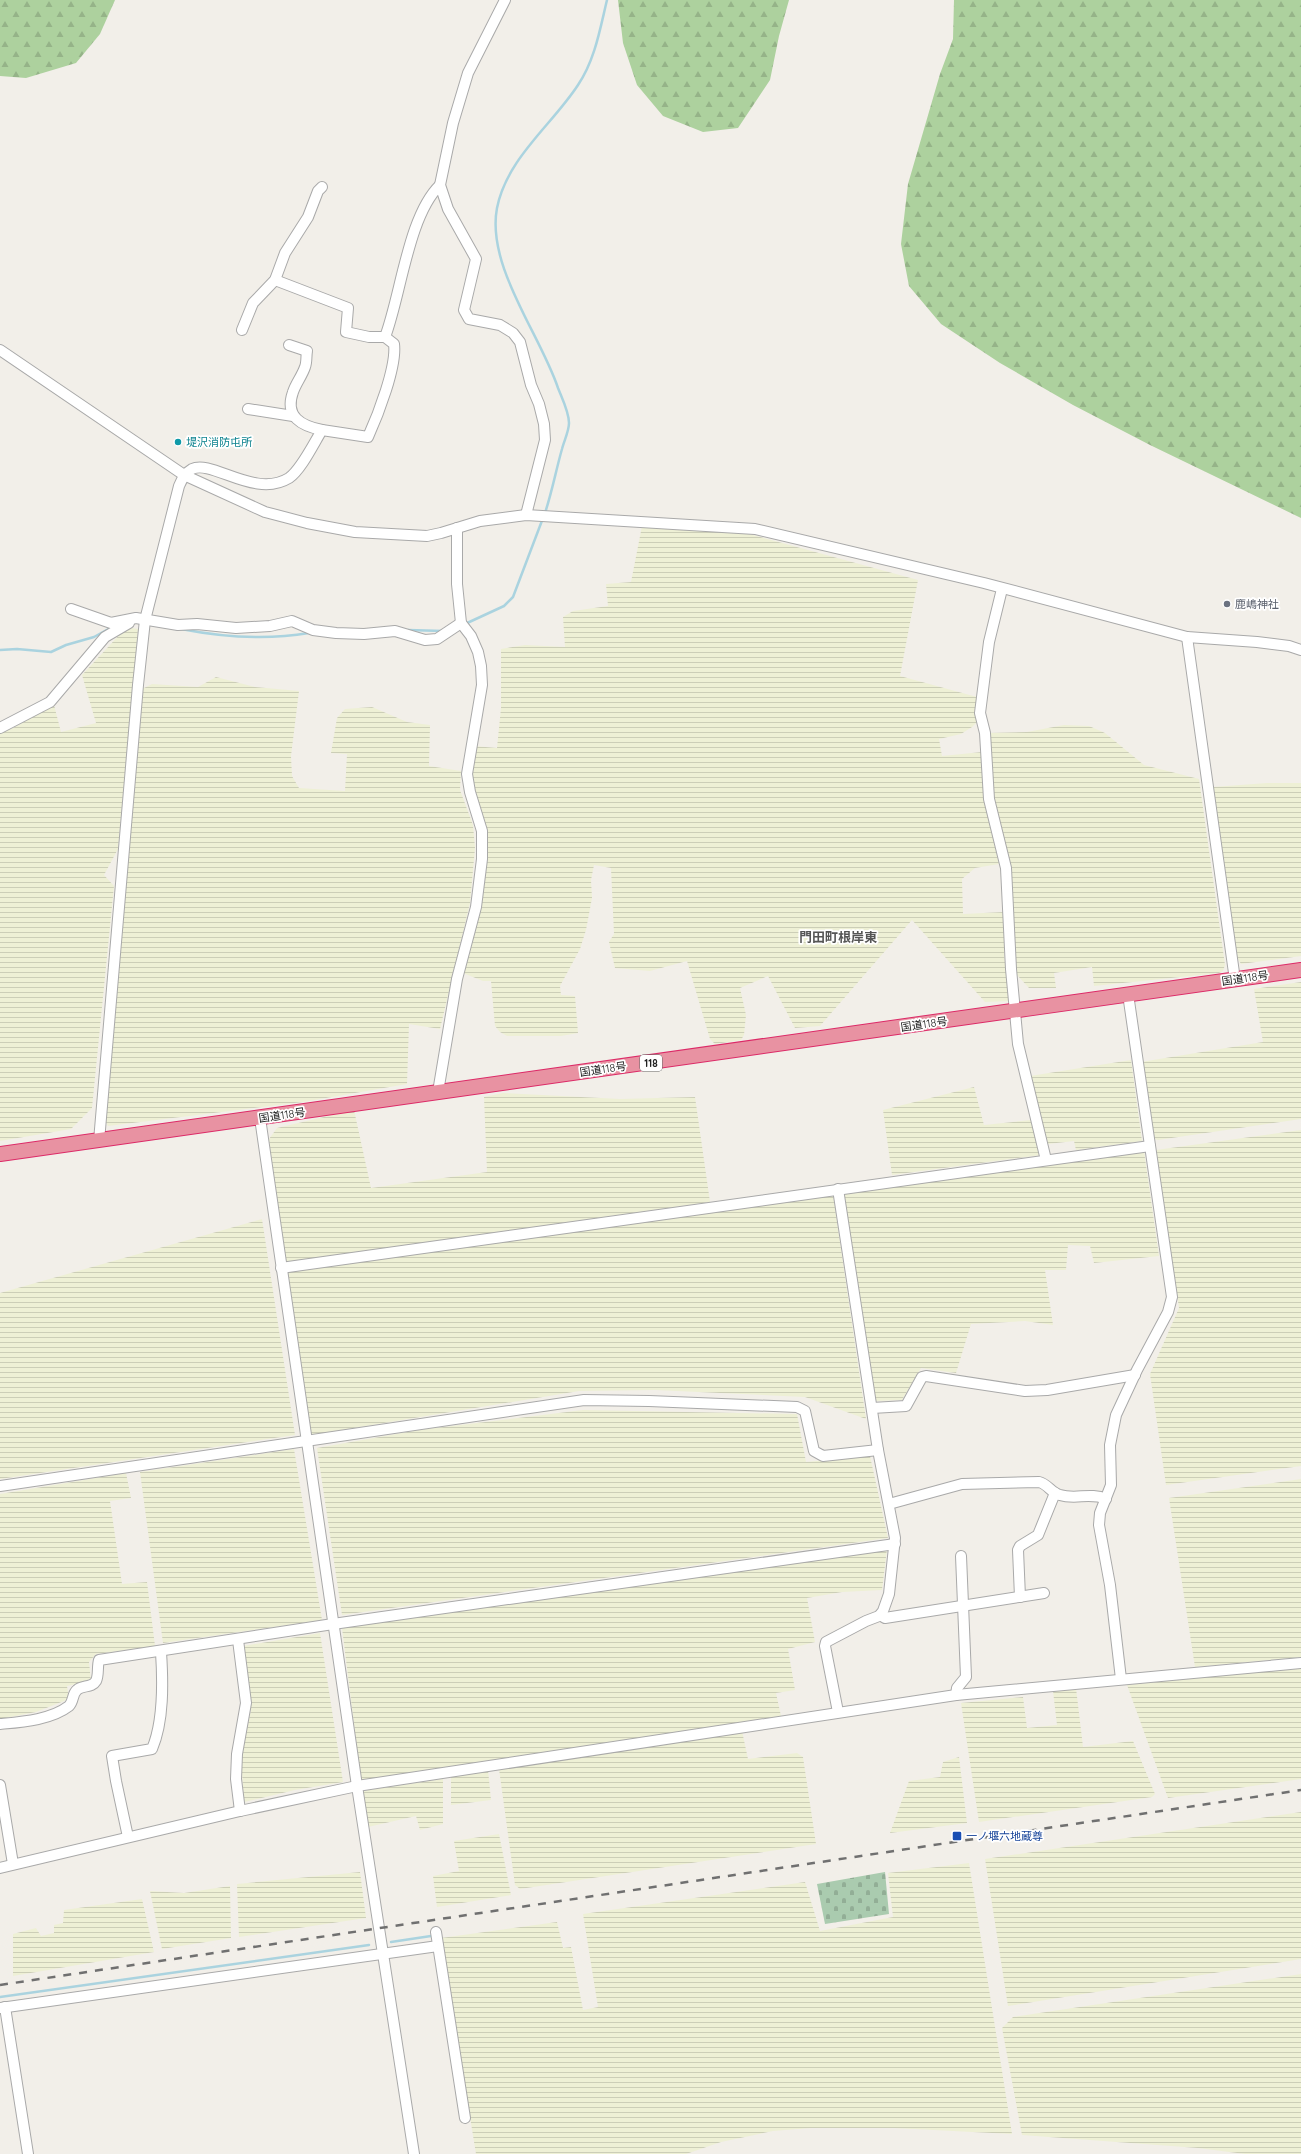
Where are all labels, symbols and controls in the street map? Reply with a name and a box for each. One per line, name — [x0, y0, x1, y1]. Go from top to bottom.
place label: 堤沢消防屯所 — [186, 435, 253, 449]
marker: 堤沢消防屯所 — [173, 437, 183, 447]
place label: 鹿嶋神社 — [1235, 597, 1279, 611]
marker: 鹿嶋神社 — [1222, 599, 1232, 609]
district label: 門田町根岸東 — [799, 929, 877, 945]
street label: 国道118号 — [1221, 968, 1269, 988]
street label: 国道118号 — [900, 1014, 948, 1034]
road number: 118 — [640, 1055, 662, 1071]
street label: 国道118号 — [579, 1059, 627, 1079]
street label: 国道118号 — [258, 1105, 306, 1125]
place label: 一ノ堰六地蔵尊 — [966, 1829, 1043, 1843]
marker: 一ノ堰六地蔵尊 — [951, 1830, 963, 1842]

